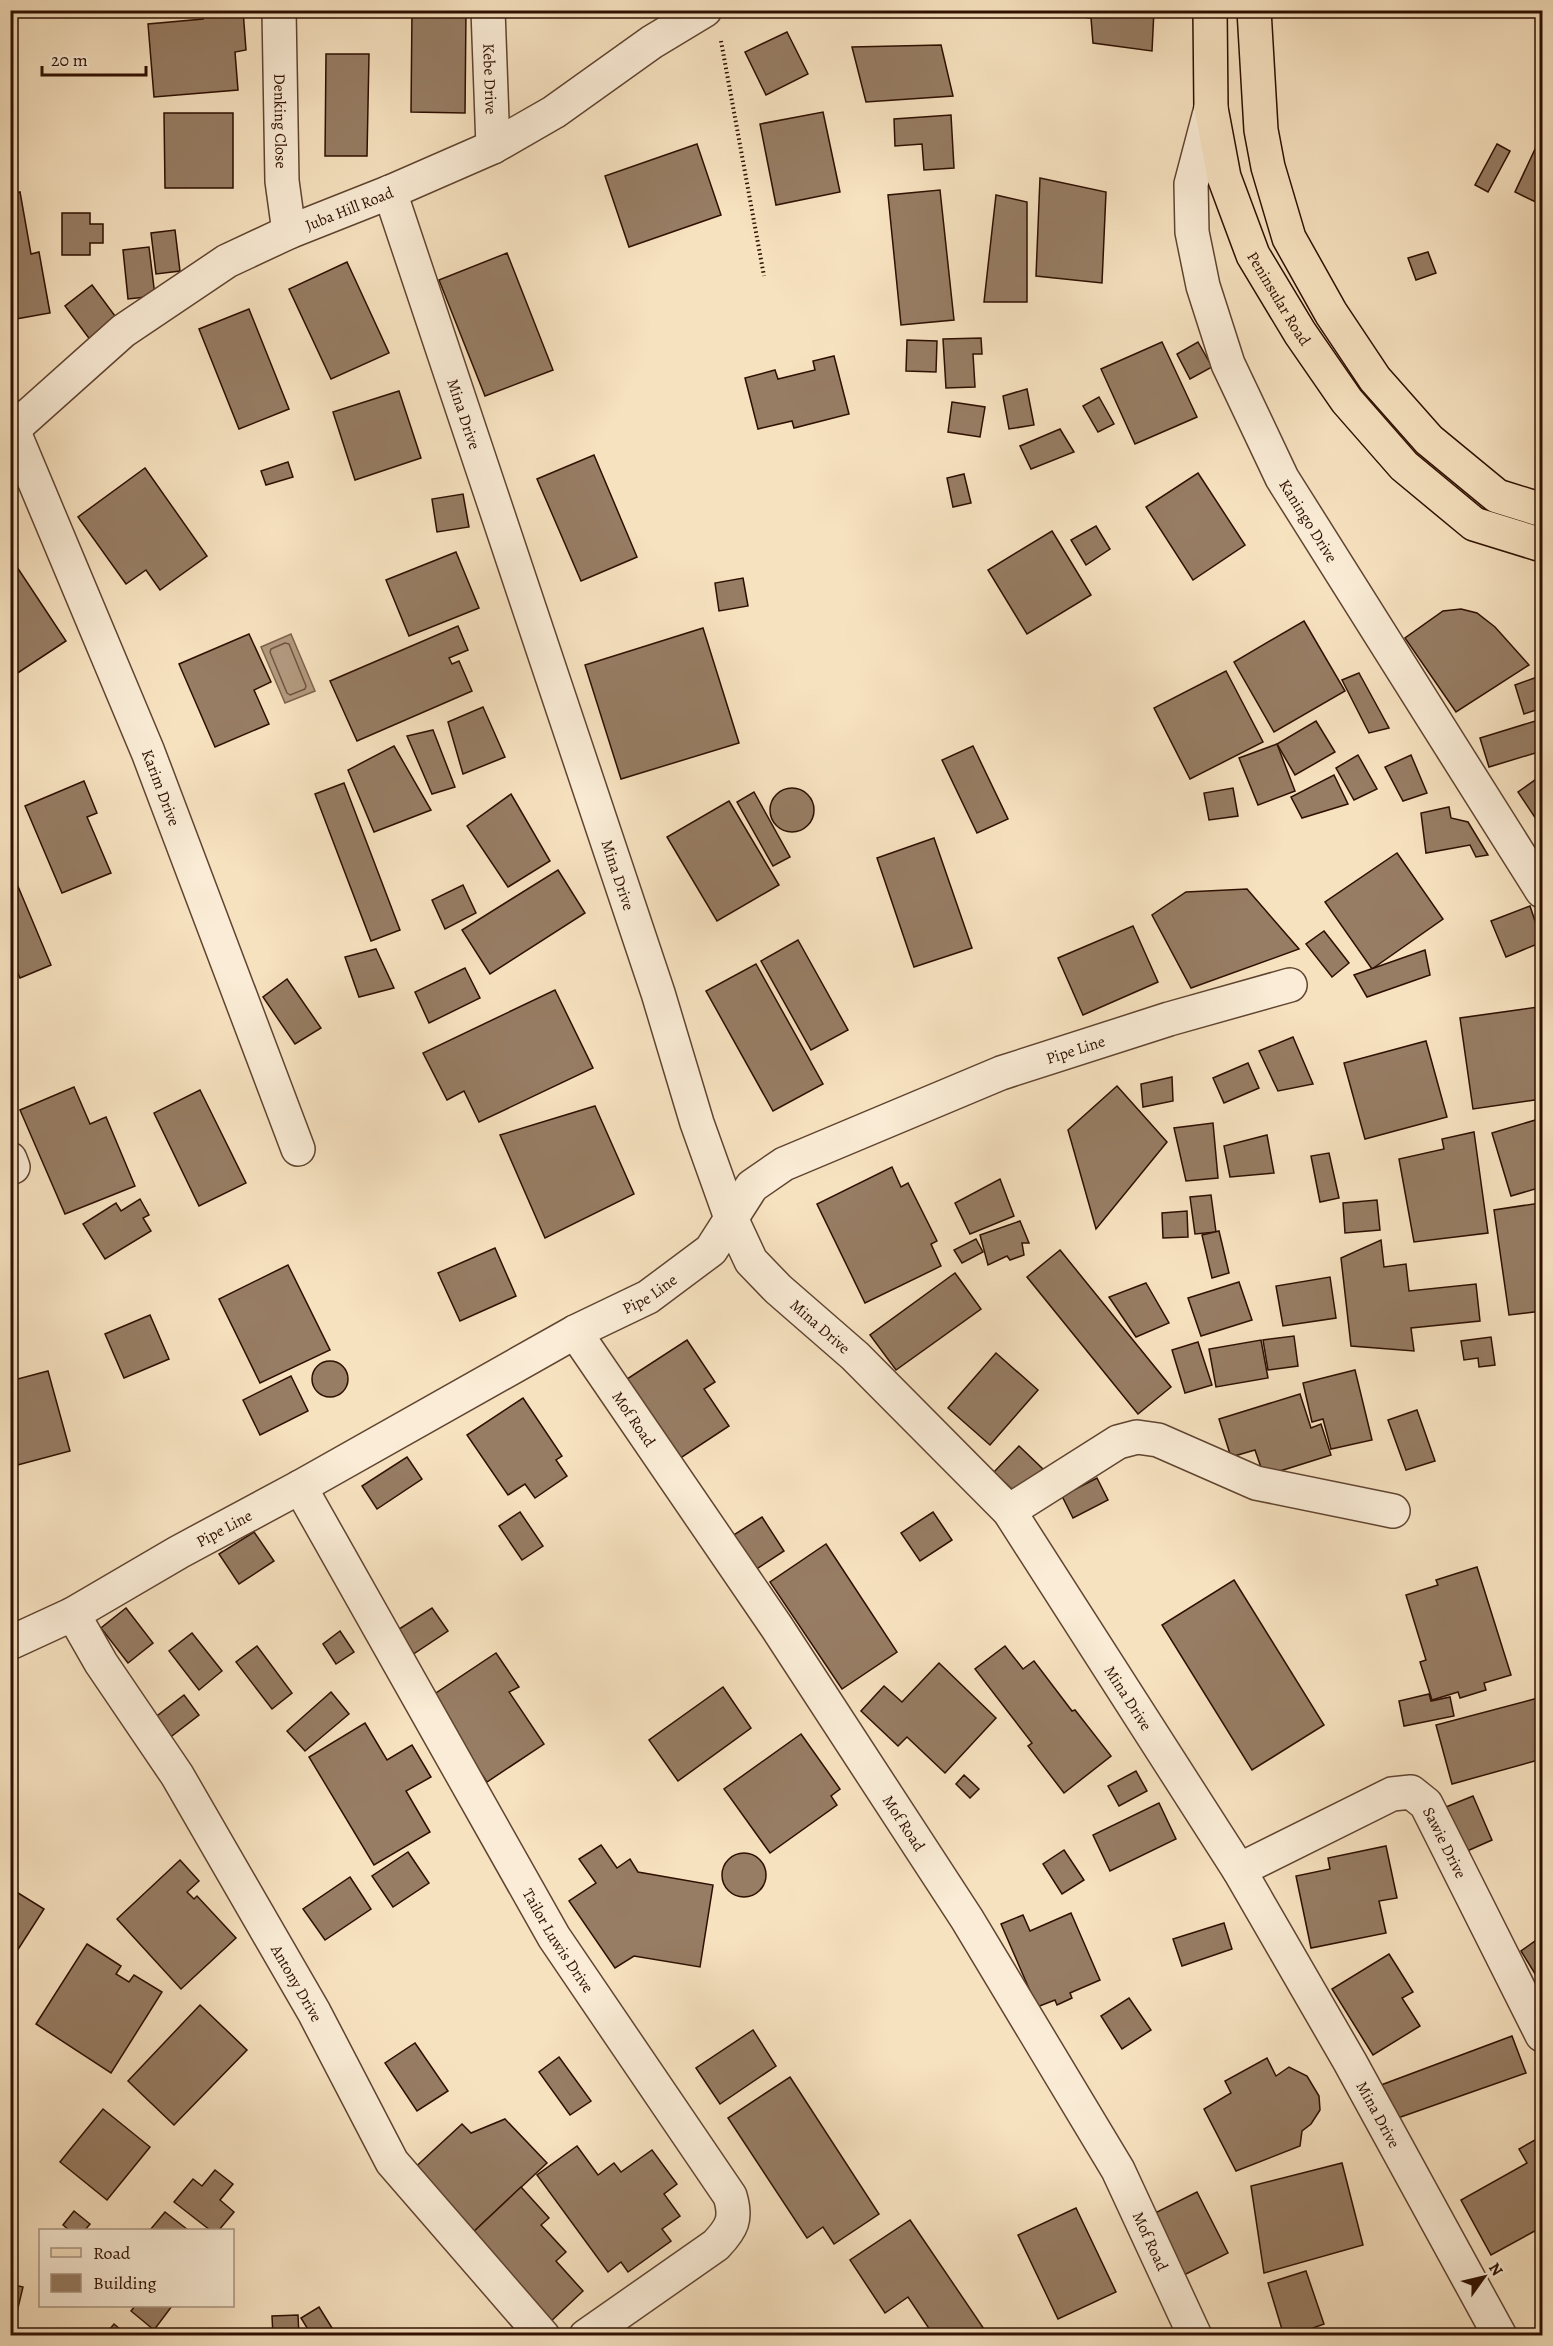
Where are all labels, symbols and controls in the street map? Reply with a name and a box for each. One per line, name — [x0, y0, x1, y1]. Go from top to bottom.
scale bar — [42, 39, 146, 77]
street label: Kebe Drive — [477, 43, 502, 115]
text: 20 m — [51, 48, 88, 72]
street label: Denking Close — [268, 73, 292, 169]
street label: Juba Hill Road — [302, 182, 397, 236]
street label: Peninsular Road — [1241, 248, 1316, 351]
street label: Mina Drive — [441, 376, 485, 452]
street label: Kaningo Drive — [1273, 475, 1342, 567]
street label: Karim Drive — [136, 746, 185, 829]
street label: Mina Drive — [595, 837, 640, 913]
street label: Pipe Line — [1043, 1030, 1108, 1070]
street label: Pipe Line — [619, 1269, 682, 1320]
street label: Mina Drive — [785, 1294, 855, 1359]
street label: Mof Road — [607, 1387, 661, 1452]
street label: Pipe Line — [192, 1505, 256, 1553]
street label: Mina Drive — [1099, 1662, 1157, 1735]
street label: Mof Road — [877, 1791, 930, 1856]
street label: Sawie Drive — [1417, 1803, 1472, 1882]
street label: Tailor Luwis Drive — [517, 1885, 599, 1997]
street label: Antony Drive — [265, 1940, 327, 2026]
street label: Mina Drive — [1351, 2077, 1405, 2152]
street label: Mof Road — [1127, 2208, 1173, 2275]
legend — [39, 2229, 234, 2307]
text: Road — [93, 2241, 131, 2265]
north arrow — [1454, 2247, 1514, 2307]
text: N — [1483, 2258, 1508, 2280]
text: Building — [93, 2271, 157, 2295]

